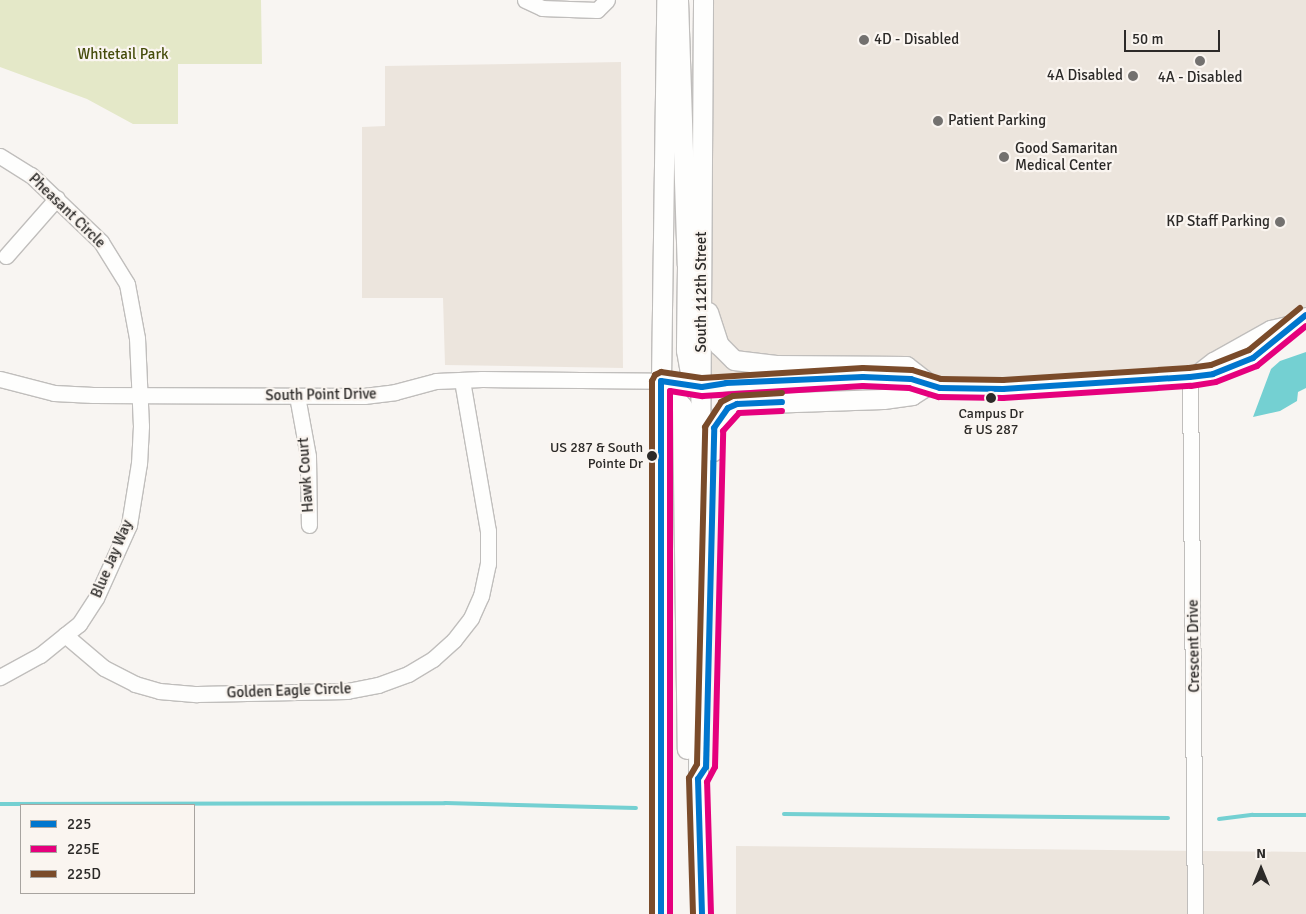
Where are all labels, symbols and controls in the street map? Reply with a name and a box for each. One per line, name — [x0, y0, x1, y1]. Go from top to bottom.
scale bar — [1126, 20, 1222, 52]
text: 50 m — [1132, 30, 1163, 48]
place label: 4D - Disabled — [874, 31, 959, 49]
marker: 4D - Disabled — [858, 34, 870, 46]
park label: Whitetail Park — [77, 46, 169, 64]
marker: 4A - Disabled — [1194, 55, 1206, 67]
place label: 4A Disabled — [1047, 67, 1123, 85]
place label: 4A - Disabled — [1158, 69, 1242, 87]
marker: 4A Disabled — [1127, 70, 1139, 82]
place label: Patient Parking — [948, 112, 1046, 130]
marker: Patient Parking — [932, 115, 944, 127]
place label: Good Samaritan Medical Center — [1015, 139, 1118, 174]
marker: Good Samaritan Medical Center — [997, 150, 1011, 164]
street label: Pheasant Circle — [25, 170, 109, 252]
place label: KP Staff Parking — [1166, 213, 1270, 231]
marker: KP Staff Parking — [1274, 216, 1286, 228]
street label: South 112th Street — [693, 231, 711, 353]
street label: South Point Drive — [265, 385, 377, 405]
marker: Campus Dr & US 287 — [986, 393, 996, 403]
place label: Campus Dr & US 287 — [958, 406, 1024, 438]
street label: Hawk Court — [294, 437, 318, 513]
place label: US 287 & South Pointe Dr — [550, 440, 643, 472]
marker: US 287 & South Pointe Dr — [647, 451, 657, 461]
street label: Blue Jay Way — [88, 517, 136, 601]
street label: Crescent Drive — [1184, 599, 1204, 693]
street label: Golden Eagle Circle — [226, 680, 352, 702]
legend — [20, 804, 195, 894]
text: 225 — [67, 815, 91, 833]
text: 225E — [67, 840, 100, 858]
north arrow — [1236, 844, 1286, 894]
text: N — [1256, 845, 1266, 862]
text: 225D — [67, 865, 101, 883]

